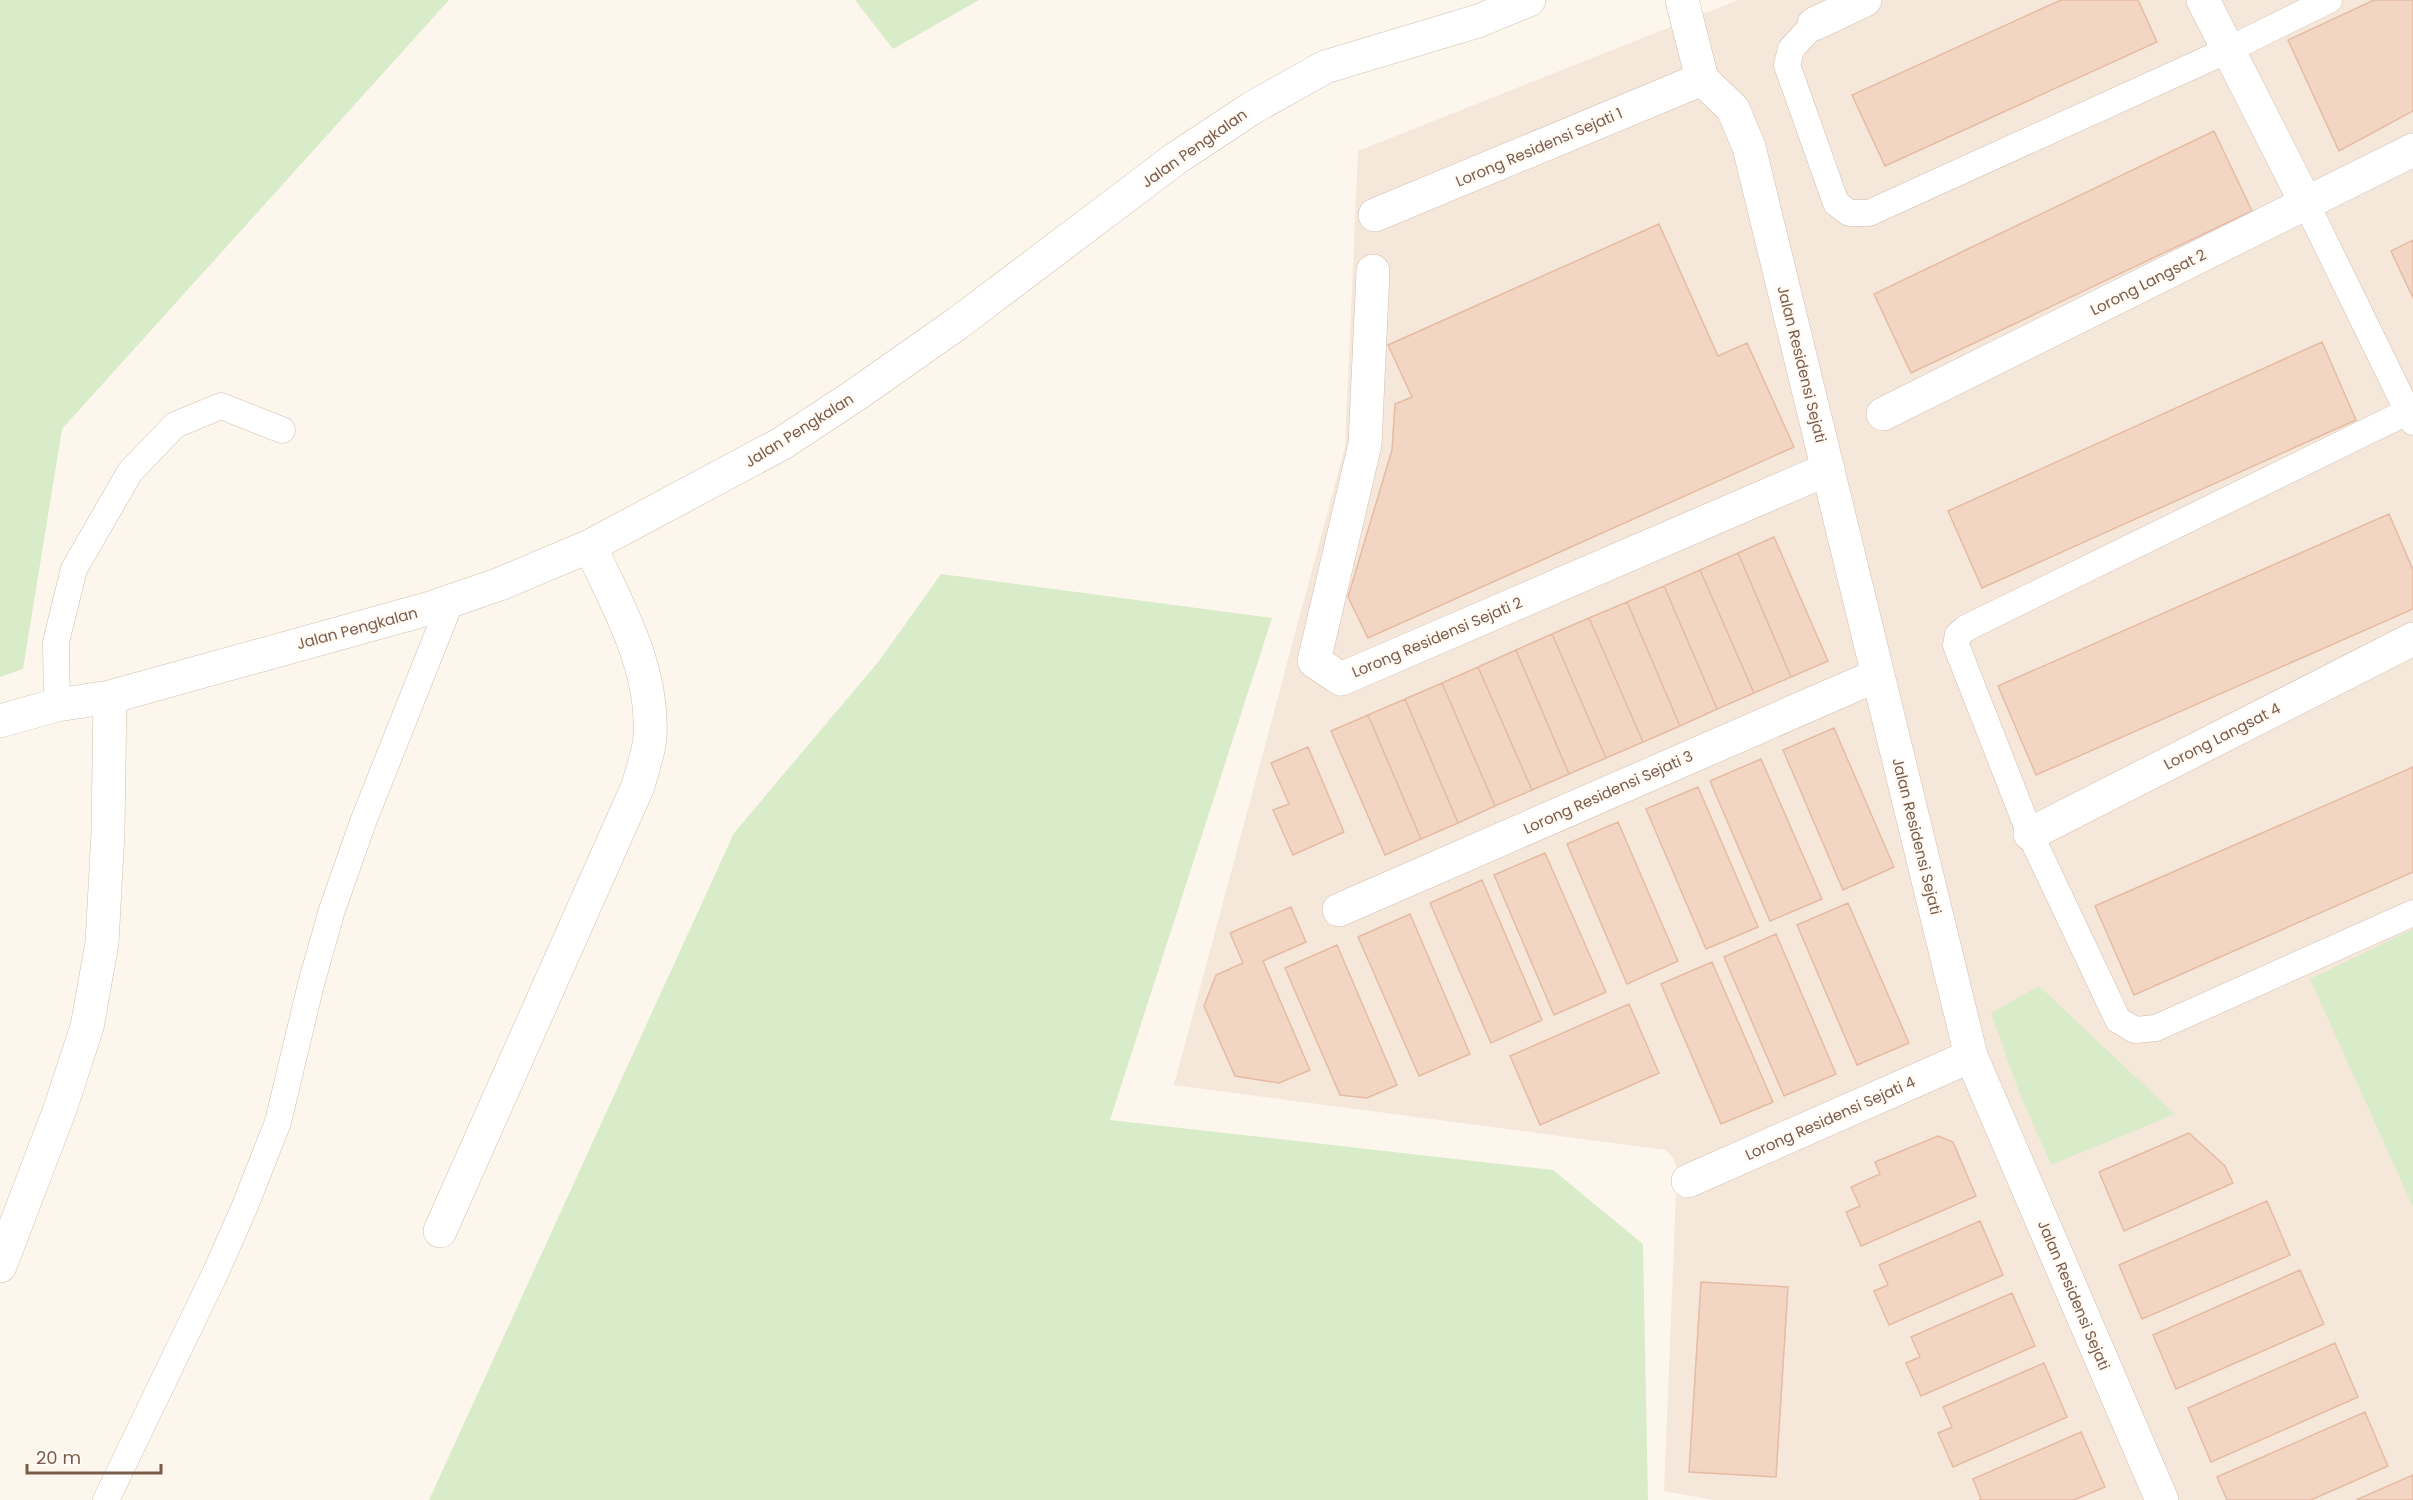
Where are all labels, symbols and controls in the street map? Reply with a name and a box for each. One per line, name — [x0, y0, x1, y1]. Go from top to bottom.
street label: Lorong Residensi Sejati 1 — [1452, 102, 1626, 192]
street label: Jalan Pengkalan — [1137, 104, 1251, 192]
street label: Lorong Langsat 2 — [2086, 244, 2210, 320]
street label: Jalan Residensi Sejati — [1772, 283, 1832, 445]
street label: Jalan Pengkalan — [741, 388, 857, 472]
street label: Lorong Residensi Sejati 2 — [1349, 592, 1525, 682]
street label: Jalan Pengkalan — [294, 602, 420, 654]
street label: Lorong Langsat 4 — [2160, 698, 2284, 774]
street label: Lorong Residensi Sejati 3 — [1520, 745, 1696, 839]
street label: Jalan Residensi Sejati — [1887, 755, 1947, 917]
street label: Lorong Residensi Sejati 4 — [1742, 1071, 1918, 1165]
street label: Jalan Residensi Sejati — [2033, 1217, 2115, 1373]
scale bar — [27, 1437, 160, 1475]
text: 20 m — [36, 1445, 81, 1470]

